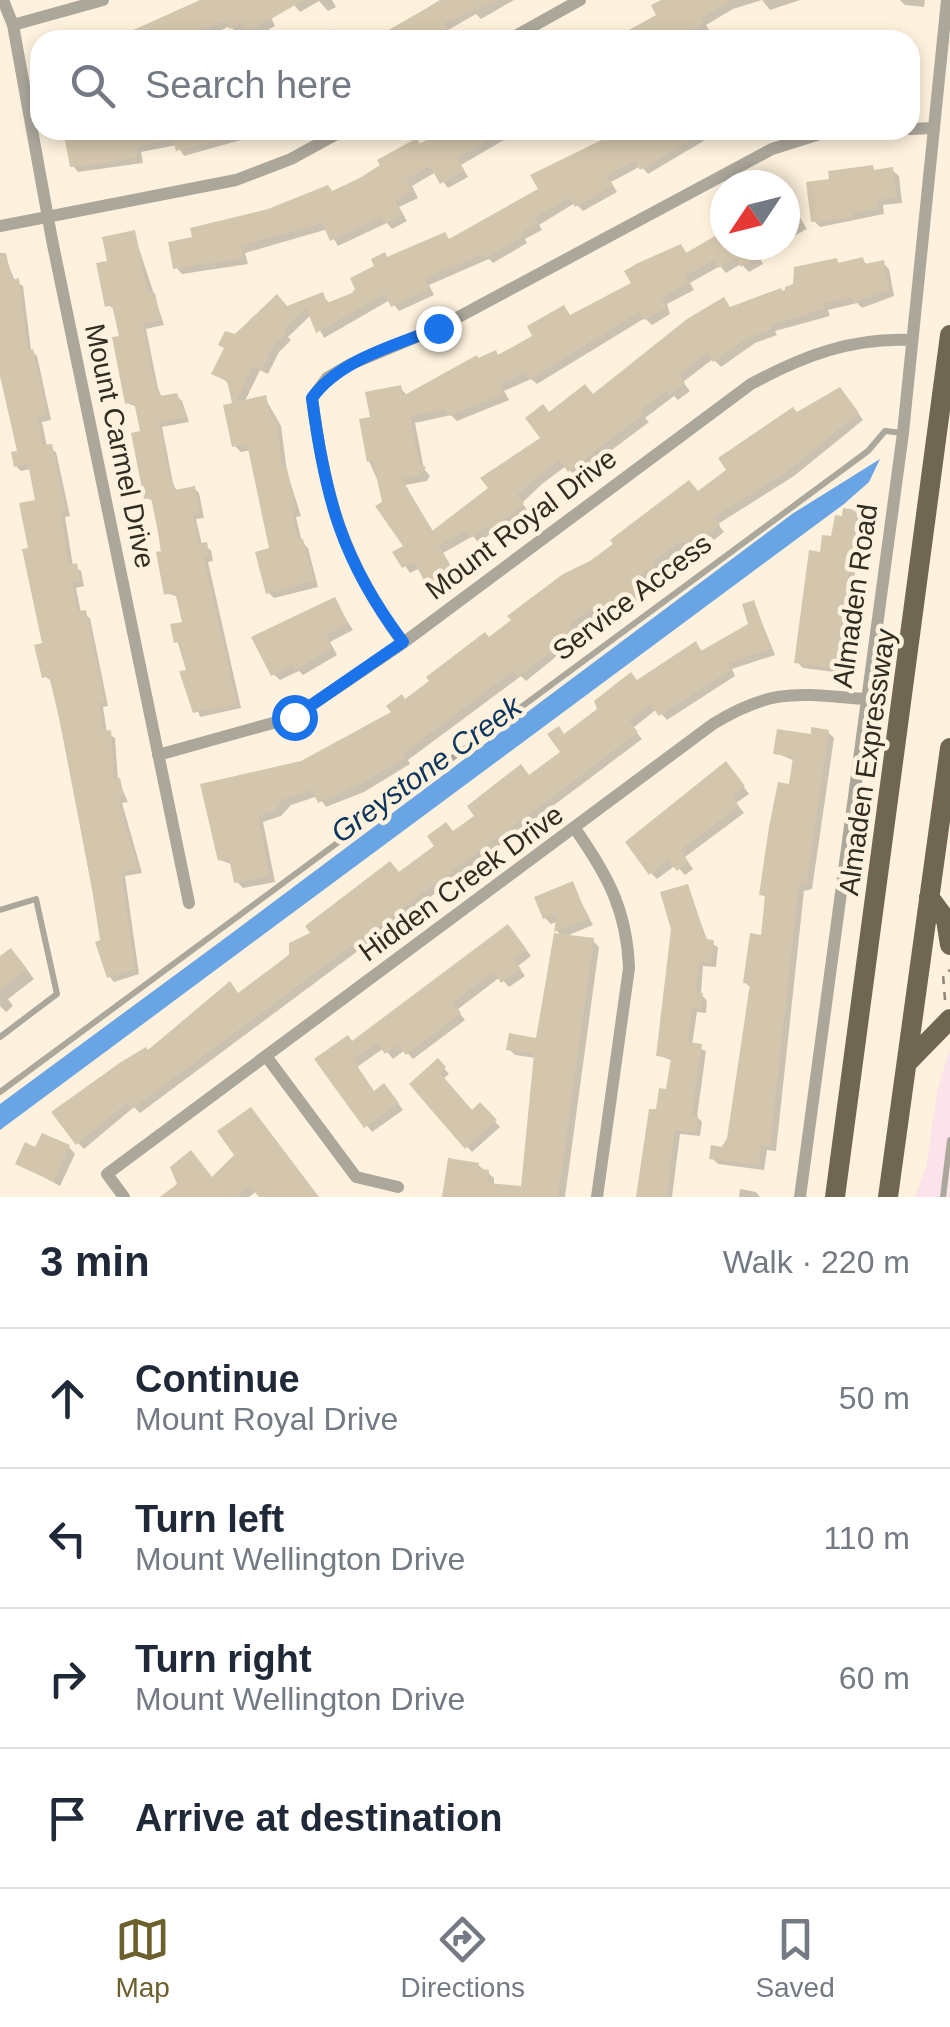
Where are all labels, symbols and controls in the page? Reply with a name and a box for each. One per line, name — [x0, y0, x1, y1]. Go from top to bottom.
search box — [30, 30, 920, 140]
icon: search — [65, 58, 120, 113]
text: Search here — [145, 64, 352, 106]
north arrow — [710, 170, 800, 260]
route end — [416, 306, 462, 352]
street label: Mount Carmel Drive — [79, 321, 161, 571]
street label: Mount Royal Drive — [420, 442, 622, 606]
street label: Almaden Road — [827, 502, 883, 690]
street label: Service Access — [547, 527, 717, 667]
street label: Almaden Expressway — [833, 627, 901, 897]
water label: Greystone Creek — [325, 688, 529, 849]
route start — [272, 695, 318, 741]
street label: Hidden Creek Drive — [353, 799, 569, 967]
text: 3 min — [40, 1238, 150, 1285]
text: Walk · 220 m — [723, 1244, 910, 1280]
text: Continue — [135, 1358, 300, 1400]
icon: ahead — [40, 1371, 95, 1426]
text: 50 m — [839, 1380, 910, 1416]
text: Mount Royal Drive — [135, 1401, 398, 1437]
text: Turn left — [135, 1498, 284, 1540]
icon: left — [40, 1511, 95, 1566]
text: 110 m — [823, 1520, 910, 1556]
text: Mount Wellington Drive — [135, 1541, 465, 1577]
text: Turn right — [135, 1638, 312, 1680]
icon: right — [40, 1651, 95, 1706]
text: 60 m — [839, 1660, 910, 1696]
text: Mount Wellington Drive — [135, 1681, 465, 1717]
icon: arrive — [40, 1791, 95, 1846]
text: Arrive at destination — [135, 1797, 502, 1839]
tab: Map — [115, 1912, 170, 2004]
tab: Directions — [401, 1912, 525, 2004]
tab: Saved — [755, 1912, 835, 2004]

